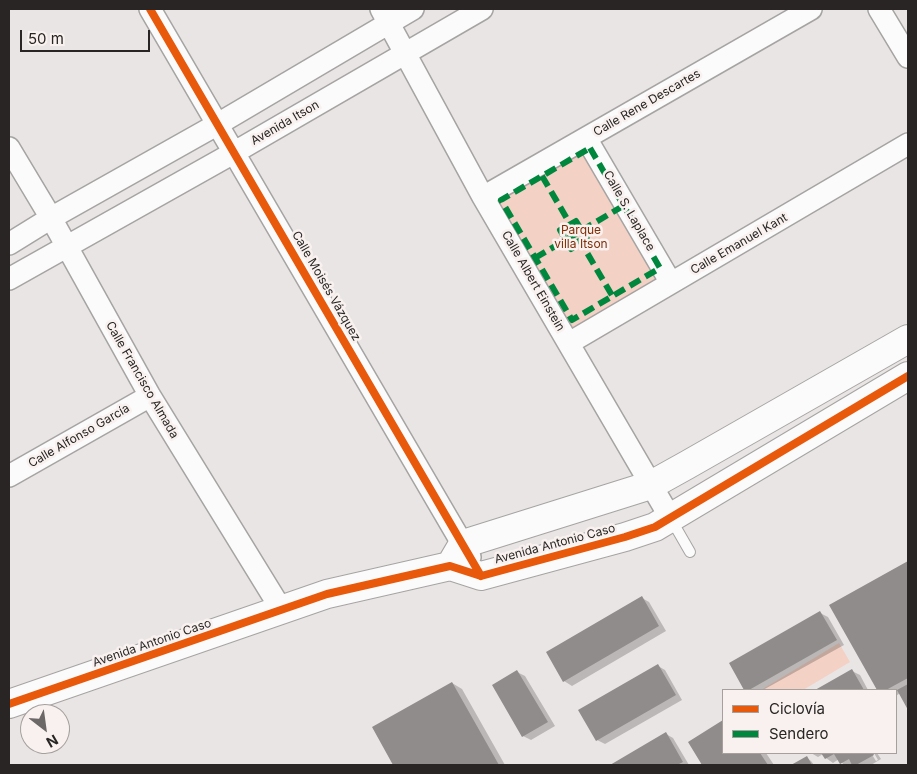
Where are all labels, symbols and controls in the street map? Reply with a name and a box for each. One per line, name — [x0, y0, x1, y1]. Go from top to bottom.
scale bar — [22, 20, 152, 52]
text: 50 m — [28, 29, 64, 48]
street label: Calle Rene Descartes — [591, 66, 703, 140]
street label: Avenida Itson — [248, 98, 322, 148]
street label: Calle S. Laplace — [600, 168, 658, 254]
street label: Calle Emanuel Kant — [688, 210, 790, 278]
park label: Parque villa Itson — [554, 223, 608, 251]
street label: Calle Albert Einstein — [498, 228, 568, 334]
street label: Calle Moisés Vázquez — [289, 229, 363, 343]
street label: Calle Francisco Almada — [103, 319, 181, 441]
street label: Calle Alfonso García — [26, 401, 132, 471]
street label: Avenida Antonio Caso — [493, 521, 617, 567]
street label: Avenida Antonio Caso — [91, 616, 213, 670]
legend — [722, 689, 897, 754]
text: Ciclovía — [769, 699, 825, 718]
north arrow — [20, 704, 70, 754]
text: Sendero — [769, 724, 829, 743]
text: N — [43, 732, 61, 752]

